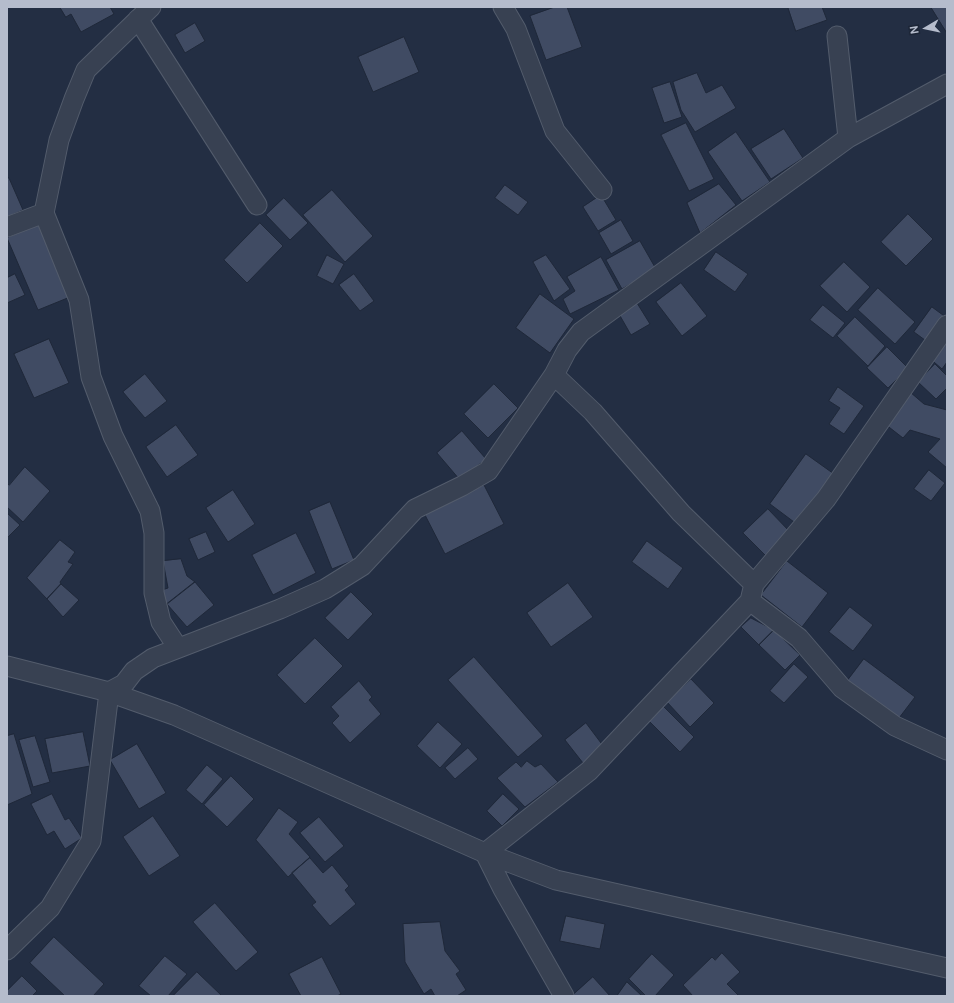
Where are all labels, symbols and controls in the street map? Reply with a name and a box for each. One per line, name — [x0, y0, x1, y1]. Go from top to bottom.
north arrow — [906, 8, 946, 48]
text: N — [908, 25, 921, 35]

